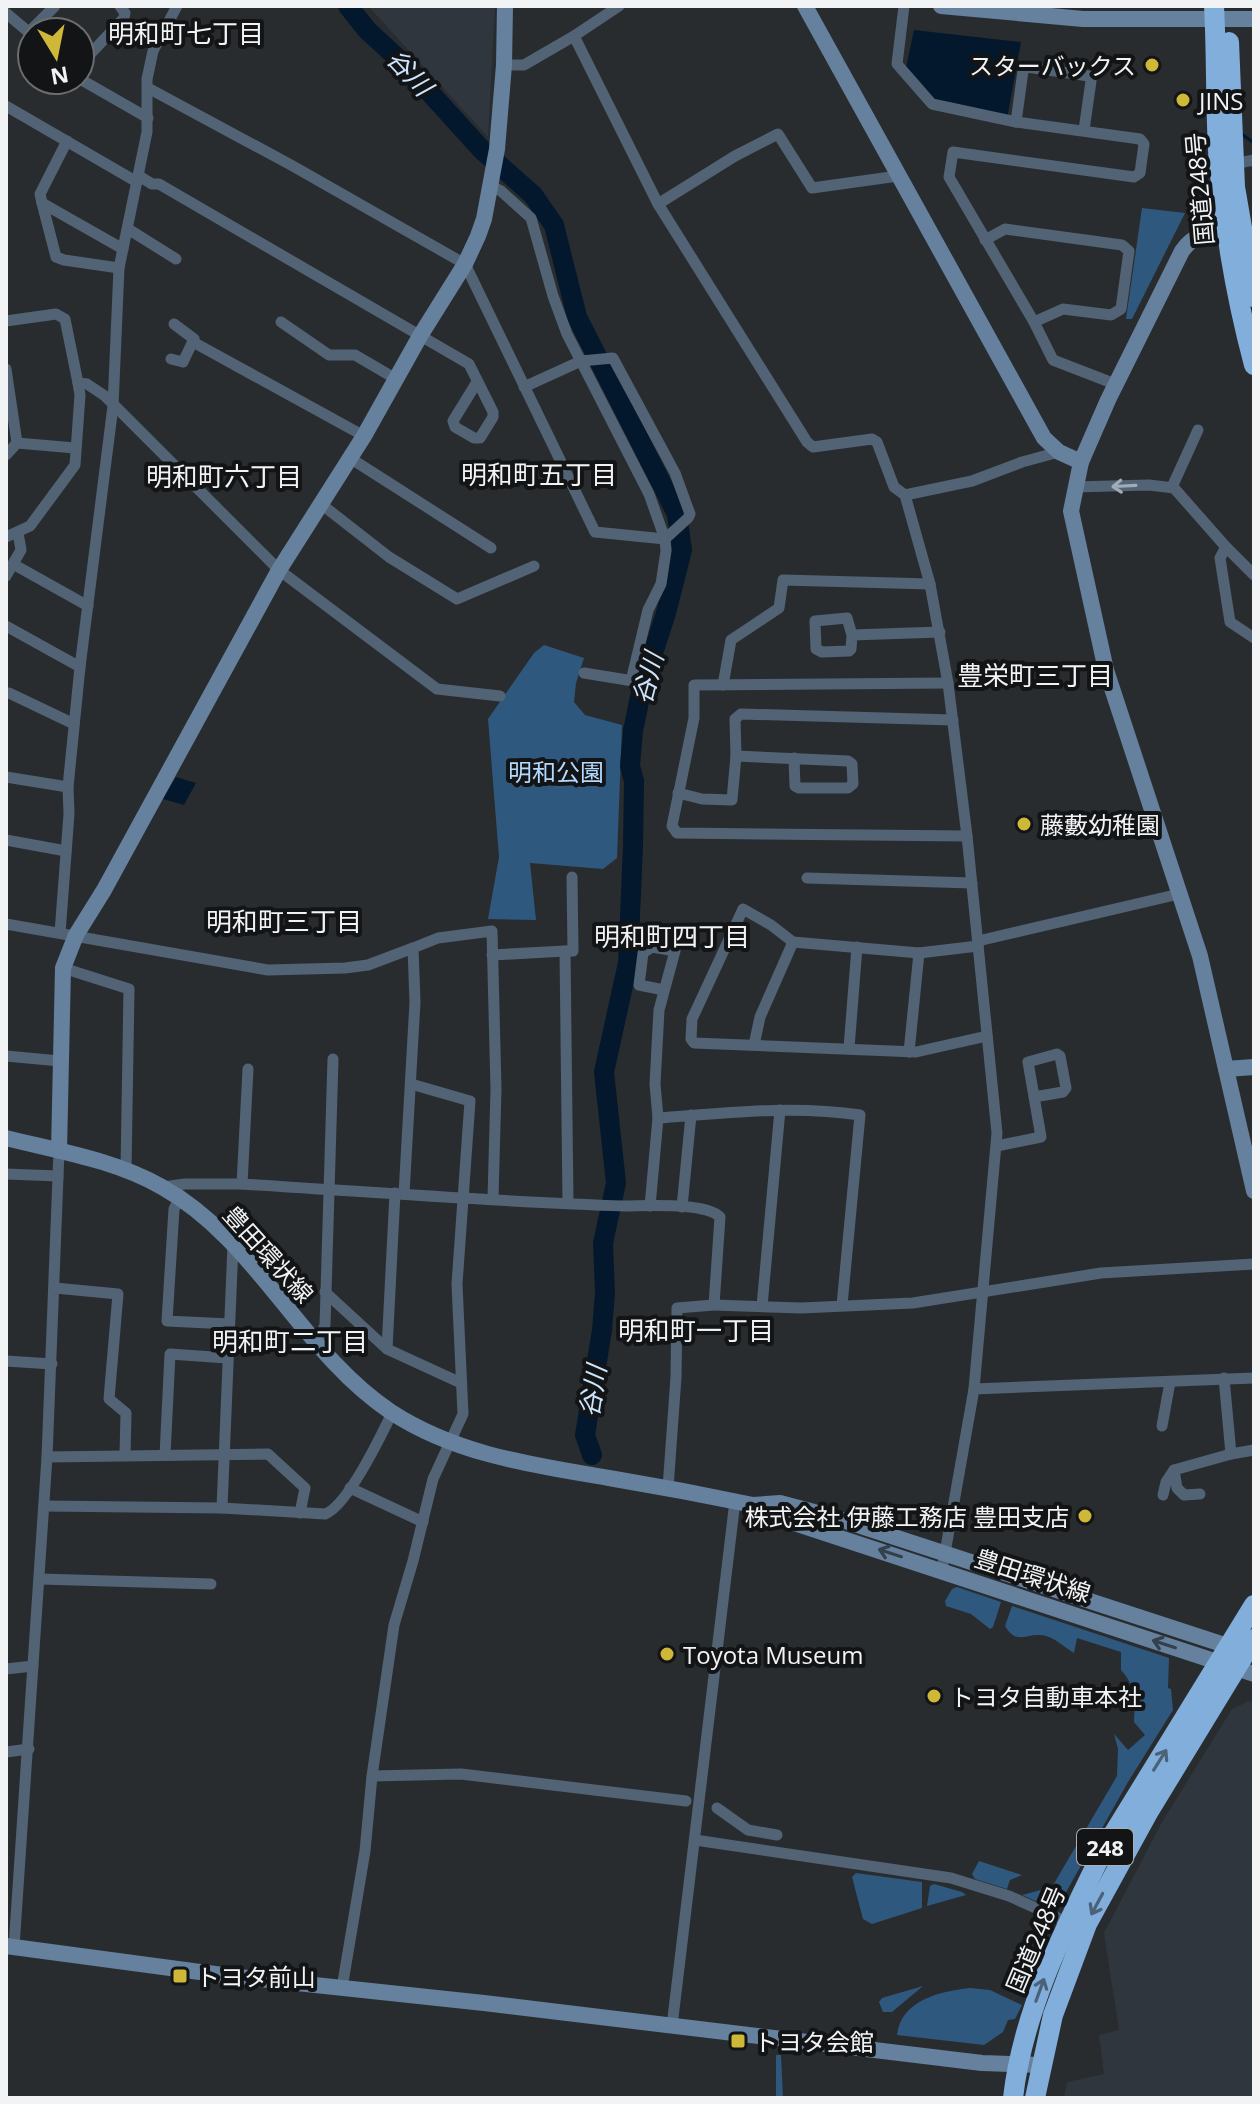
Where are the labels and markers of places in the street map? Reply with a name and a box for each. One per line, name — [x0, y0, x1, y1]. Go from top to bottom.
place label: スターバックス — [969, 49, 1136, 82]
marker: スターバックス — [1143, 56, 1161, 74]
place label: JINS — [1197, 84, 1243, 117]
marker: JINS — [1174, 91, 1192, 109]
place label: 藤藪幼稚園 — [1040, 808, 1160, 841]
marker: 藤藪幼稚園 — [1015, 815, 1033, 833]
place label: 株式会社 伊藤工務店 豊田支店 — [745, 1500, 1069, 1533]
marker: 株式会社 伊藤工務店 豊田支店 — [1076, 1507, 1094, 1525]
place label: Toyota Museum — [683, 1638, 863, 1671]
marker: Toyota Museum — [658, 1645, 676, 1663]
place label: トヨタ自動車本社 — [950, 1680, 1142, 1713]
marker: トヨタ自動車本社 — [925, 1687, 943, 1705]
place label: トヨタ前山 — [196, 1960, 316, 1993]
marker: トヨタ前山 — [171, 1967, 189, 1985]
place label: トヨタ会館 — [754, 2025, 874, 2058]
marker: トヨタ会館 — [729, 2032, 747, 2050]

